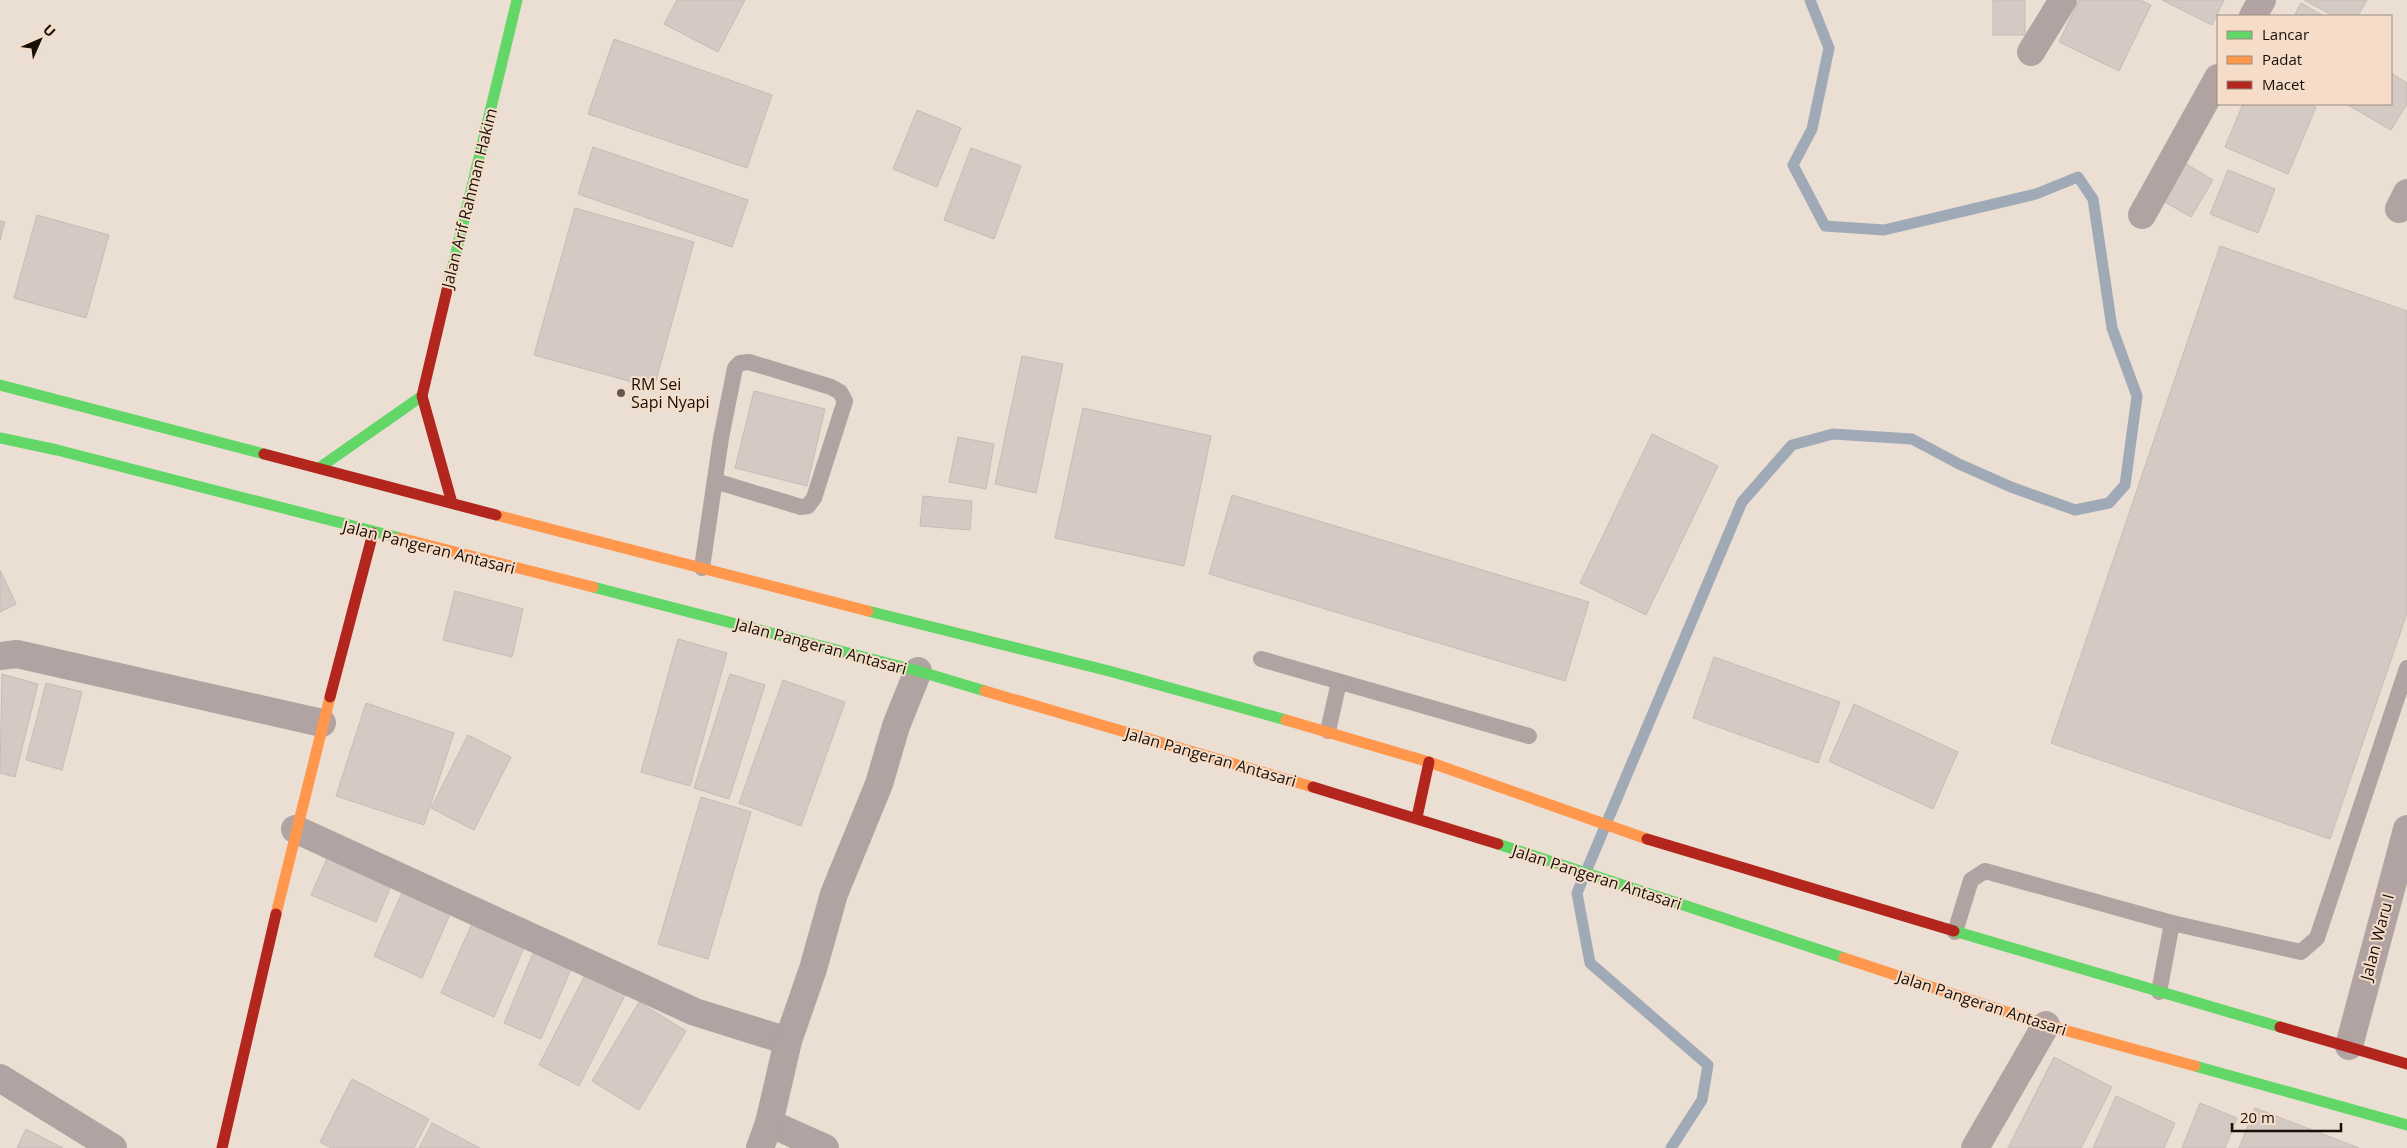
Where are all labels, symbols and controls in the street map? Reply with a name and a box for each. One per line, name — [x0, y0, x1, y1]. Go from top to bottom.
north arrow — [15, 15, 65, 65]
legend — [2217, 15, 2392, 105]
text: U — [39, 20, 60, 41]
text: Lancar — [2262, 24, 2309, 44]
text: Padat — [2262, 49, 2302, 69]
text: Macet — [2262, 74, 2305, 94]
street label: Jalan Arif Rahman Hakim — [436, 106, 502, 292]
place label: RM Sei Sapi Nyapi — [631, 373, 709, 413]
marker: RM Sei Sapi Nyapi — [615, 387, 627, 399]
street label: Jalan Pangeran Antasari — [338, 514, 518, 579]
street label: Jalan Pangeran Antasari — [731, 612, 909, 680]
street label: Jalan Pangeran Antasari — [1121, 721, 1299, 792]
street label: Jalan Pangeran Antasari — [1507, 839, 1685, 915]
street label: Jalan Waru I — [2354, 891, 2399, 985]
street label: Jalan Pangeran Antasari — [1892, 965, 2070, 1041]
scale bar — [2232, 1100, 2341, 1132]
text: 20 m — [2240, 1107, 2275, 1127]

